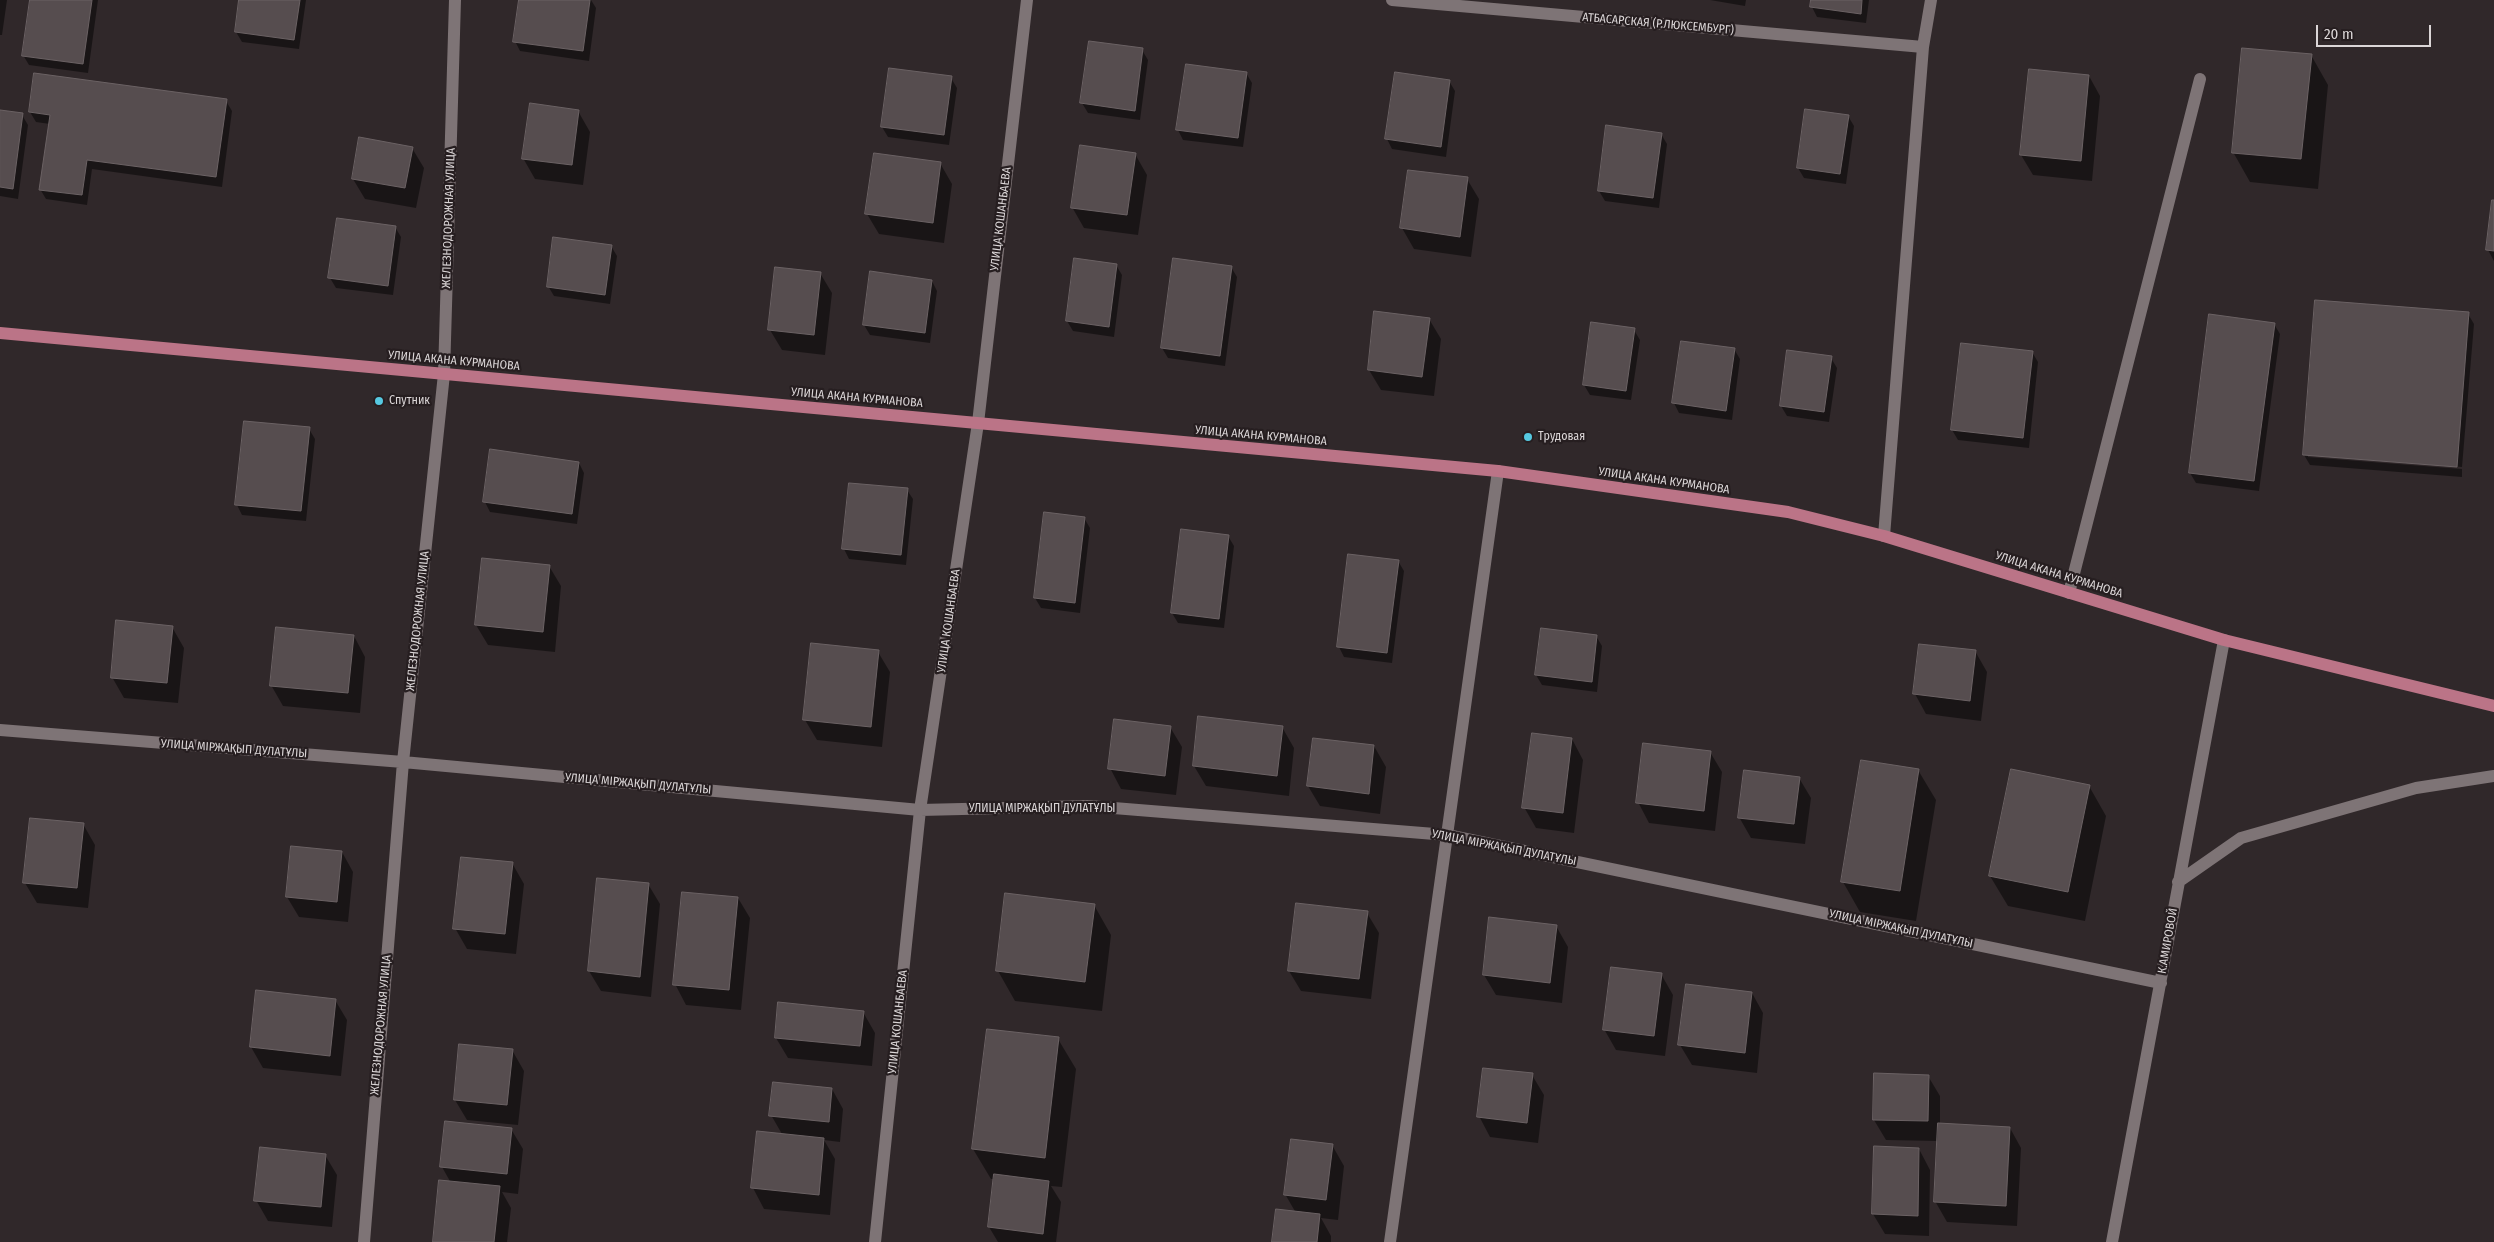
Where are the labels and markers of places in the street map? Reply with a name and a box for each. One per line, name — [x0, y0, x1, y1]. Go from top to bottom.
place label: Спутник — [389, 394, 430, 408]
marker: Спутник — [373, 395, 385, 407]
place label: Трудовая — [1538, 430, 1585, 444]
marker: Трудовая — [1522, 431, 1534, 443]

